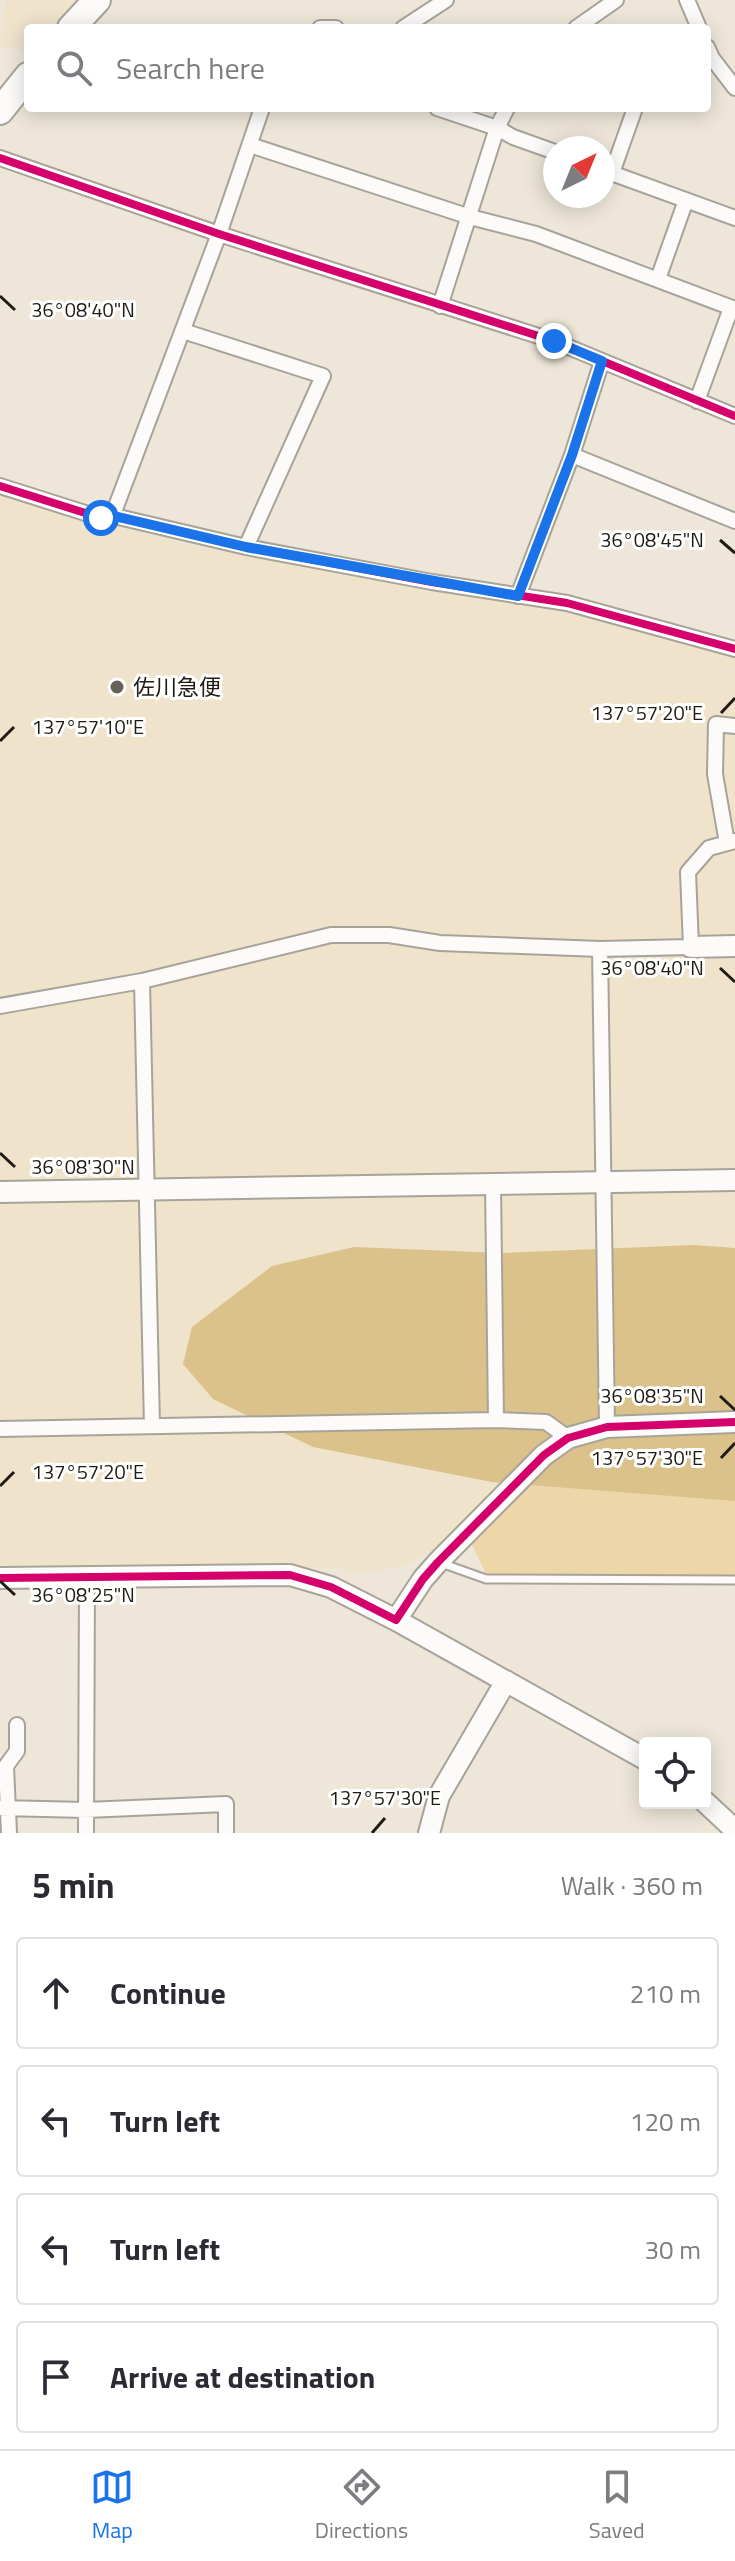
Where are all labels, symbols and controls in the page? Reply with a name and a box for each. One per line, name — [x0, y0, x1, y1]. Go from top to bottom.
search box — [24, 24, 711, 112]
text: Search here — [116, 45, 265, 91]
icon: search — [52, 46, 96, 90]
north arrow — [543, 136, 615, 208]
text: 36°08'40"N — [31, 294, 135, 325]
route end — [536, 323, 572, 359]
route start — [83, 500, 119, 536]
text: 36°08'45"N — [600, 524, 704, 555]
place label: 佐川急便 — [133, 670, 221, 704]
marker: 佐川急便 — [108, 678, 126, 696]
text: 137°57'20"E — [591, 697, 703, 728]
text: 137°57'10"E — [32, 711, 144, 742]
text: 36°08'40"N — [600, 952, 704, 983]
text: 36°08'30"N — [31, 1151, 135, 1182]
text: 36°08'35"N — [600, 1380, 704, 1411]
text: 137°57'30"E — [591, 1442, 703, 1473]
text: 137°57'20"E — [32, 1456, 144, 1487]
text: 36°08'25"N — [31, 1579, 135, 1610]
map controls — [639, 1737, 711, 1809]
button: locate — [639, 1737, 711, 1809]
text: 137°57'30"E — [329, 1782, 441, 1813]
text: 5 min — [32, 1859, 115, 1911]
text: Walk · 360 m — [561, 1866, 703, 1905]
text: Continue — [110, 1970, 226, 2016]
icon: ahead — [34, 1971, 78, 2015]
text: 210 m — [630, 1974, 701, 2013]
text: Turn left — [110, 2098, 220, 2144]
icon: left — [34, 2099, 78, 2143]
text: 120 m — [630, 2102, 701, 2141]
text: Turn left — [110, 2226, 220, 2272]
icon: left — [34, 2227, 78, 2271]
text: 30 m — [644, 2230, 701, 2269]
text: Arrive at destination — [110, 2354, 375, 2400]
icon: arrive — [34, 2355, 78, 2399]
tab: Map — [90, 2465, 134, 2547]
tab: Directions — [315, 2465, 408, 2547]
tab: Saved — [589, 2465, 645, 2547]

